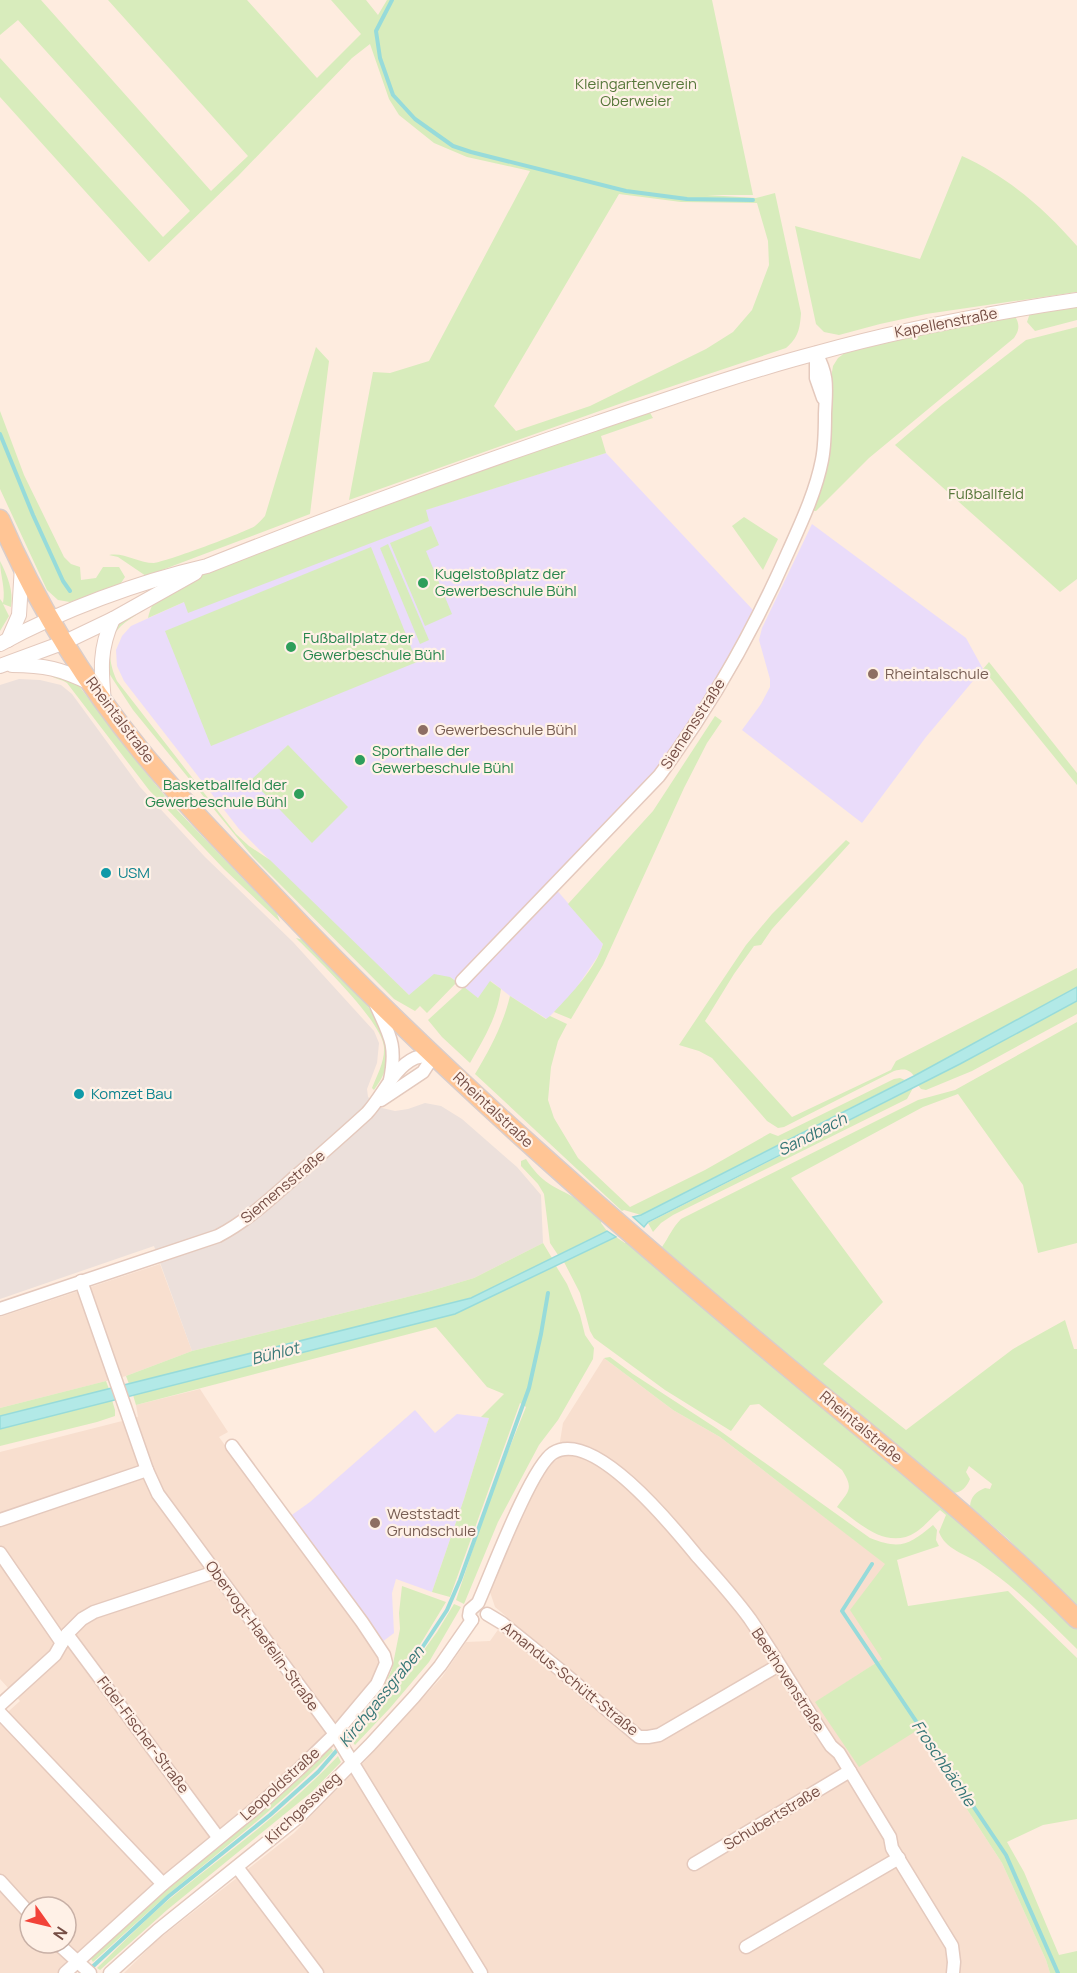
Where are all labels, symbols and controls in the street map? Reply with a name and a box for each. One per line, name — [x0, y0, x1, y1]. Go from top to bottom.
park label: Kleingartenverein Oberweier — [575, 73, 697, 111]
street label: Kapellenstraße — [893, 302, 999, 343]
park label: Fußballfeld — [948, 483, 1024, 504]
place label: Kugelstoßplatz der Gewerbeschule Bühl — [435, 563, 577, 601]
marker: Kugelstoßplatz der Gewerbeschule Bühl — [416, 576, 430, 590]
place label: Fußballplatz der Gewerbeschule Bühl — [303, 627, 445, 665]
marker: Fußballplatz der Gewerbeschule Bühl — [284, 640, 298, 654]
place label: Rheintalschule — [885, 663, 989, 684]
marker: Rheintalschule — [866, 667, 880, 681]
street label: Rheintalstraße — [81, 672, 160, 767]
street label: Siemensstraße — [655, 674, 730, 773]
place label: Gewerbeschule Bühl — [435, 719, 577, 740]
marker: Gewerbeschule Bühl — [416, 723, 430, 737]
place label: Sporthalle der Gewerbeschule Bühl — [372, 740, 514, 778]
marker: Sporthalle der Gewerbeschule Bühl — [353, 753, 367, 767]
place label: Basketballfeld der Gewerbeschule Bühl — [145, 774, 288, 812]
marker: Basketballfeld der Gewerbeschule Bühl — [292, 787, 306, 801]
place label: USM — [118, 862, 150, 883]
marker: USM — [99, 866, 113, 880]
street label: Rheintalstraße — [449, 1067, 538, 1152]
place label: Komzet Bau — [91, 1083, 172, 1104]
marker: Komzet Bau — [72, 1087, 86, 1101]
water label: Sandbach — [774, 1107, 851, 1161]
street label: Siemensstraße — [236, 1145, 330, 1228]
water label: Bühlot — [249, 1336, 303, 1370]
street label: Rheintalstraße — [815, 1386, 907, 1468]
place label: Weststadt Grundschule — [387, 1503, 476, 1541]
marker: Weststadt Grundschule — [368, 1516, 382, 1530]
street label: Obervogt-Haefelin-Straße — [201, 1556, 324, 1715]
street label: Amandus-Schütt-Straße — [497, 1617, 643, 1741]
street label: Beethovenstraße — [747, 1624, 830, 1736]
water label: Kirchgassgraben — [333, 1640, 429, 1751]
street label: Fidel-Fischer-Straße — [92, 1672, 195, 1798]
water label: Froschbächle — [907, 1716, 982, 1812]
street label: Leopoldstraße — [235, 1742, 324, 1825]
street label: Kirchgassweg — [260, 1767, 345, 1848]
street label: Schubertstraße — [719, 1780, 824, 1855]
north arrow — [18, 1895, 78, 1955]
text: N — [48, 1922, 73, 1944]

